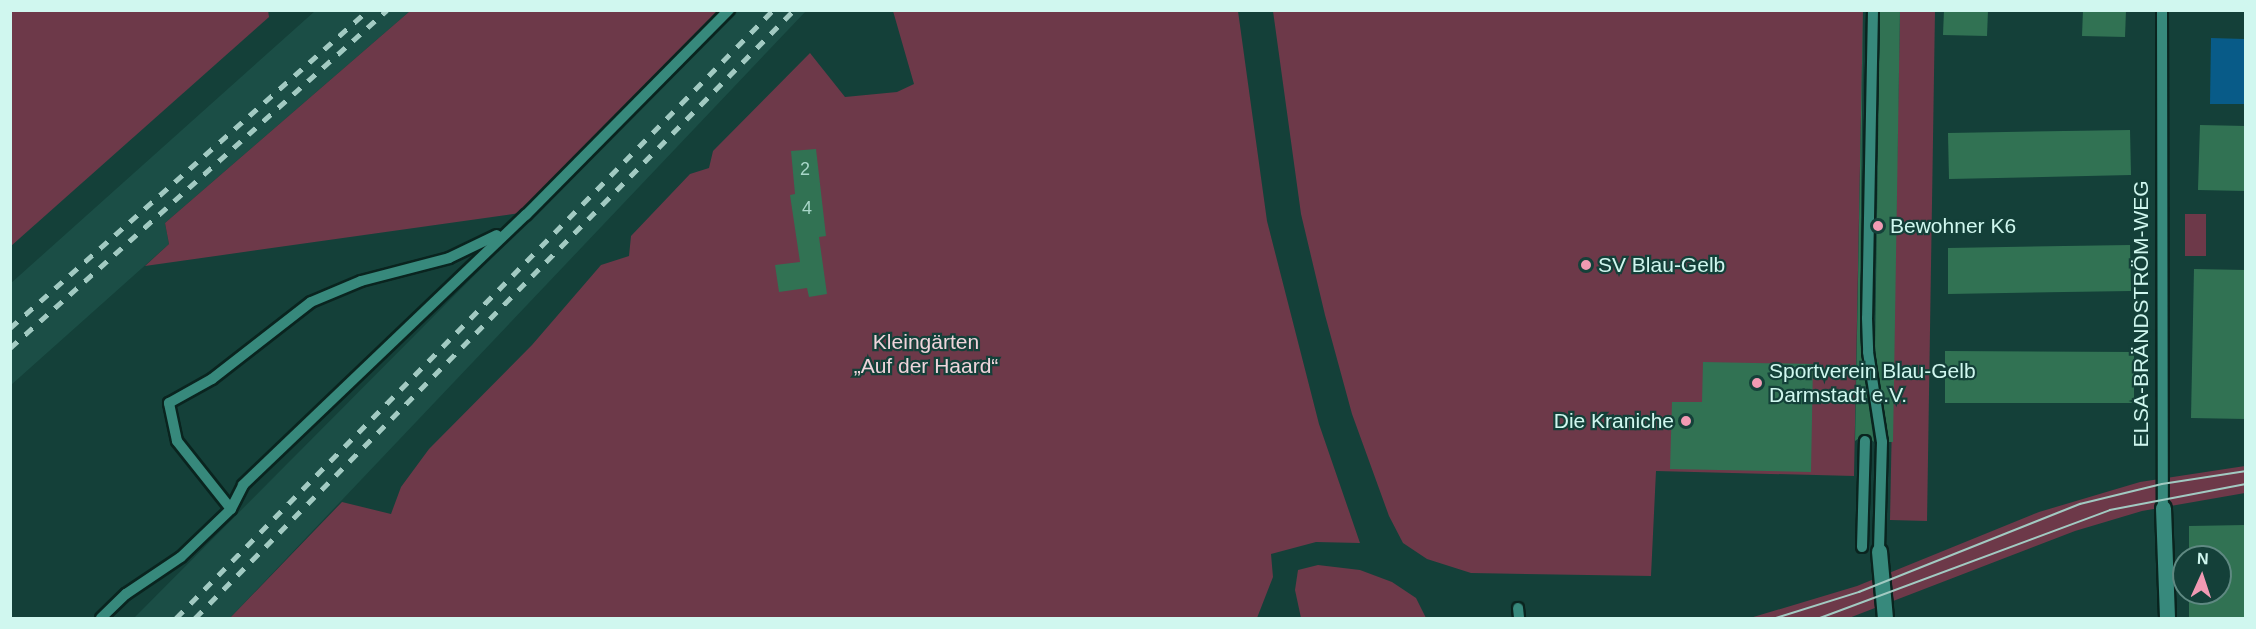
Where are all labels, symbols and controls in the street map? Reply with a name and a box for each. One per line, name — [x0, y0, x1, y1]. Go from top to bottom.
house number: 2 — [800, 158, 810, 180]
street label: ELSA-BRÄNDSTRÖM-WEG — [2128, 180, 2154, 448]
house number: 4 — [802, 197, 812, 219]
place label: Bewohner K6 — [1890, 213, 2016, 239]
marker: Bewohner K6 — [1871, 219, 1885, 233]
place label: SV Blau-Gelb — [1598, 252, 1725, 278]
marker: SV Blau-Gelb — [1579, 258, 1593, 272]
park label: Kleingärten „Auf der Haard“ — [854, 329, 998, 379]
place label: Sportverein Blau-Gelb Darmstadt e.V. — [1769, 358, 1976, 408]
marker: Sportverein Blau-Gelb Darmstadt e.V. — [1750, 376, 1764, 390]
place label: Die Kraniche — [1554, 408, 1674, 434]
marker: Die Kraniche — [1679, 414, 1693, 428]
north arrow — [2172, 545, 2232, 605]
text: N — [2197, 550, 2209, 567]

